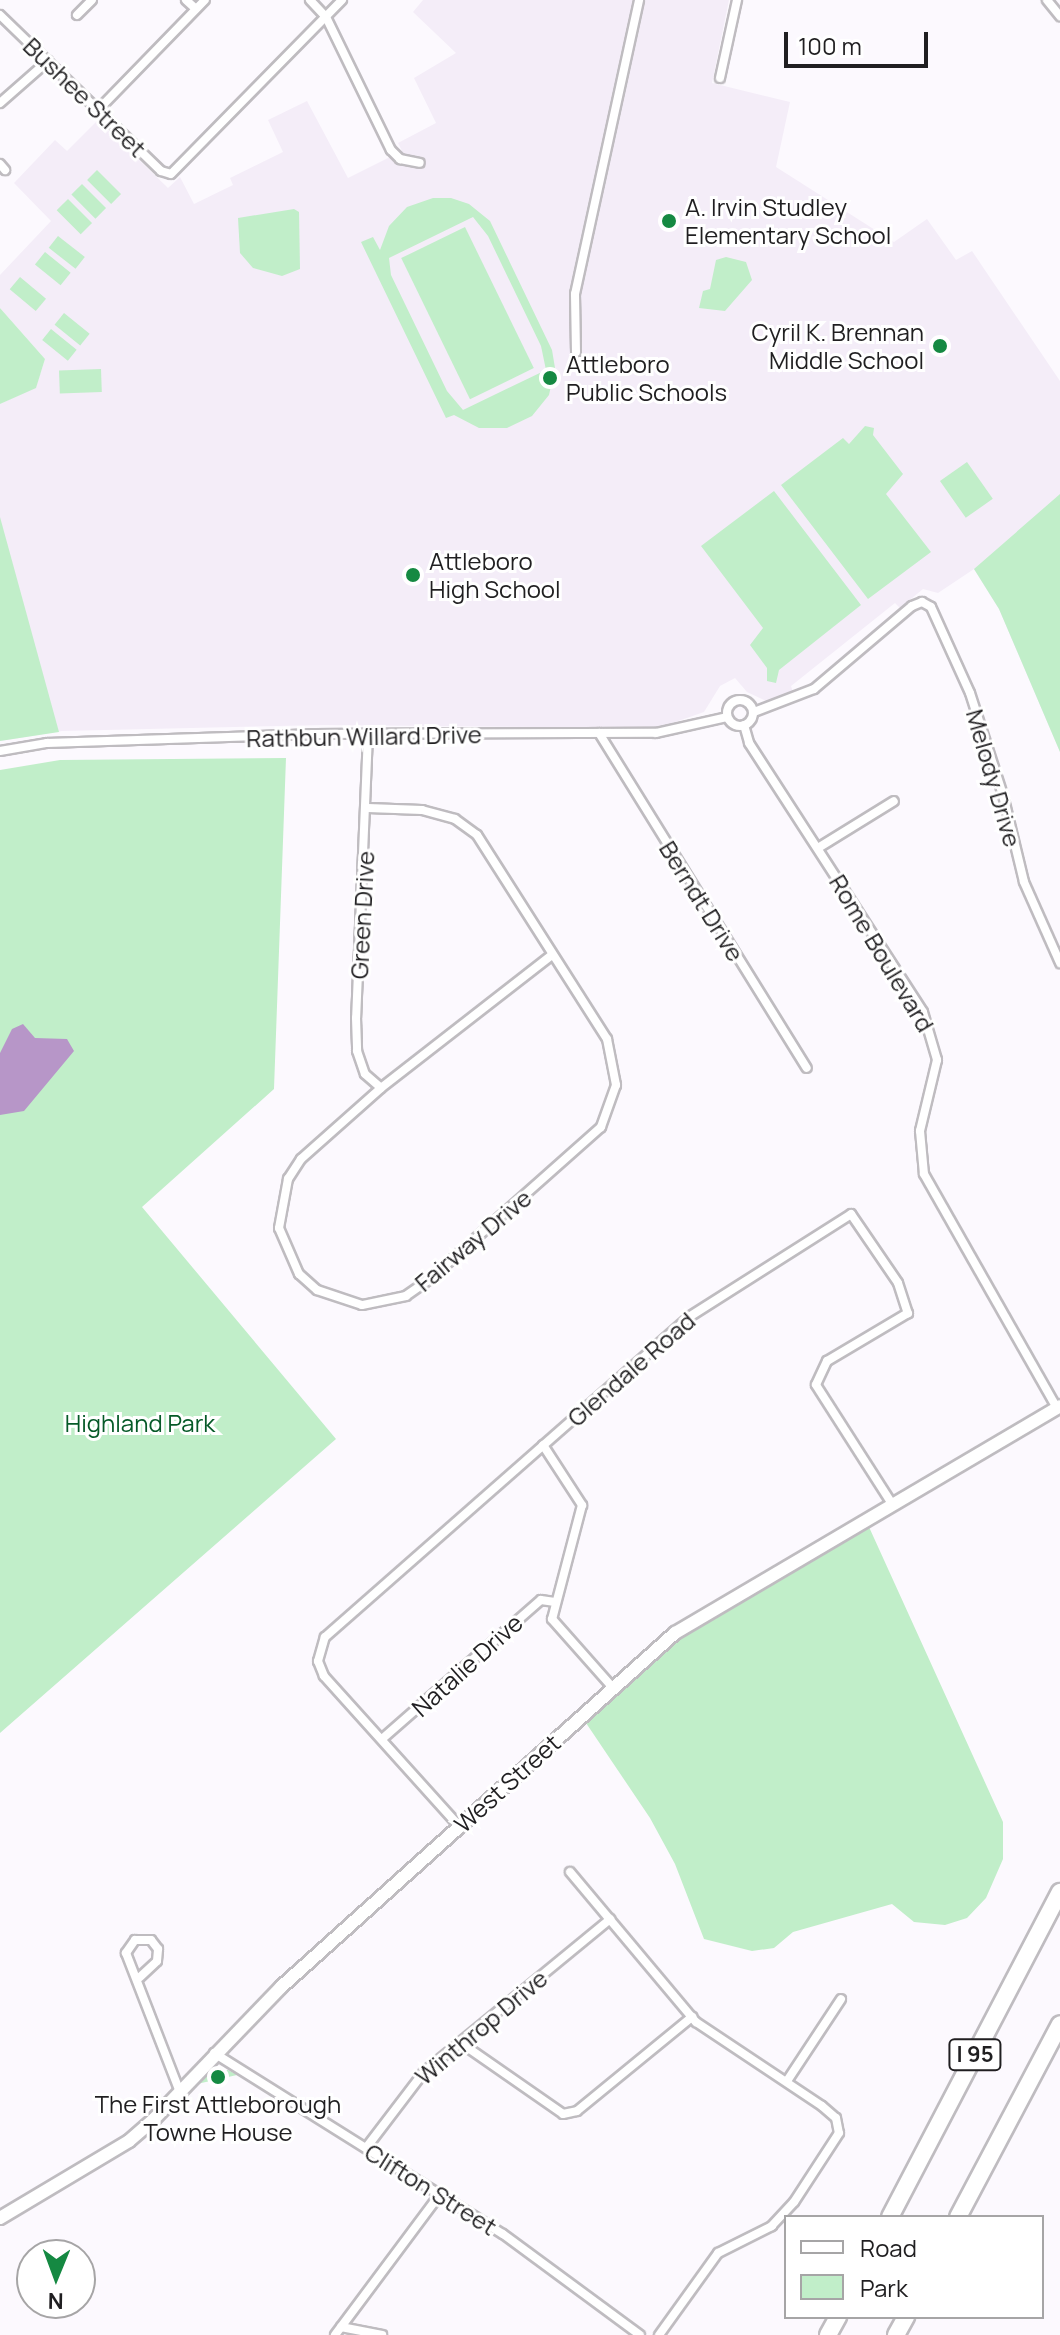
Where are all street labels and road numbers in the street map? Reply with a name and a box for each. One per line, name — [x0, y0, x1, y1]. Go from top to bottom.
street label: Bushee Street — [18, 31, 152, 163]
street label: Melody Drive — [961, 706, 1027, 850]
street label: Rathbun Willard Drive — [246, 720, 482, 752]
street label: Berndt Drive — [654, 836, 750, 966]
street label: Green Drive — [344, 850, 380, 980]
street label: Rome Boulevard — [824, 869, 940, 1037]
street label: Fairway Drive — [409, 1183, 537, 1297]
street label: Glendale Road — [561, 1306, 701, 1432]
street label: Natalie Drive — [406, 1608, 528, 1722]
street label: West Street — [448, 1728, 566, 1838]
street label: Winthrop Drive — [409, 1963, 553, 2091]
road number: I 95 — [947, 2037, 1003, 2073]
street label: Clifton Street — [360, 2137, 502, 2241]

